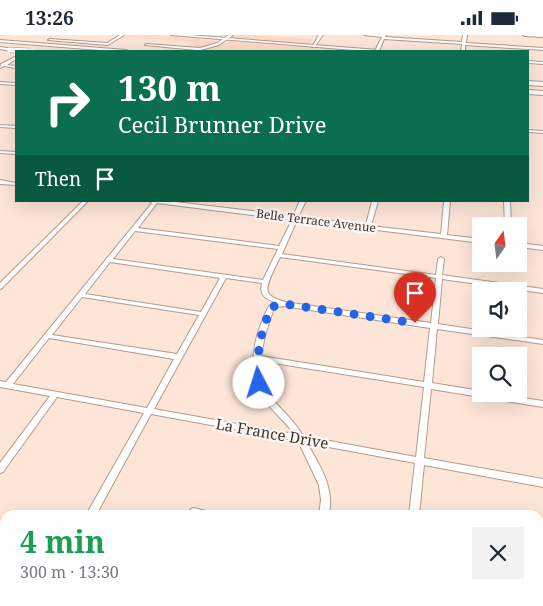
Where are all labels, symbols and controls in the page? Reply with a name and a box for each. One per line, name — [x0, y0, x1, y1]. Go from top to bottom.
text: 13:26 — [25, 5, 74, 31]
text: 130 m — [118, 64, 221, 111]
icon: right — [35, 70, 100, 135]
text: Cecil Brunner Drive — [118, 109, 327, 139]
icon: arrive — [91, 165, 119, 193]
text: Then — [35, 166, 81, 192]
street label: Belle Terrace Avenue — [255, 205, 377, 236]
north arrow — [472, 217, 528, 273]
map controls — [472, 217, 527, 402]
pin — [394, 272, 436, 323]
icon: arrive — [401, 279, 429, 307]
button: sound — [472, 282, 527, 337]
button: search — [472, 347, 527, 402]
position arrow — [232, 356, 284, 408]
street label: La France Drive — [214, 413, 330, 453]
text: 4 min — [20, 521, 105, 562]
button: close — [472, 527, 524, 579]
text: 300 m · 13:30 — [20, 561, 119, 583]

